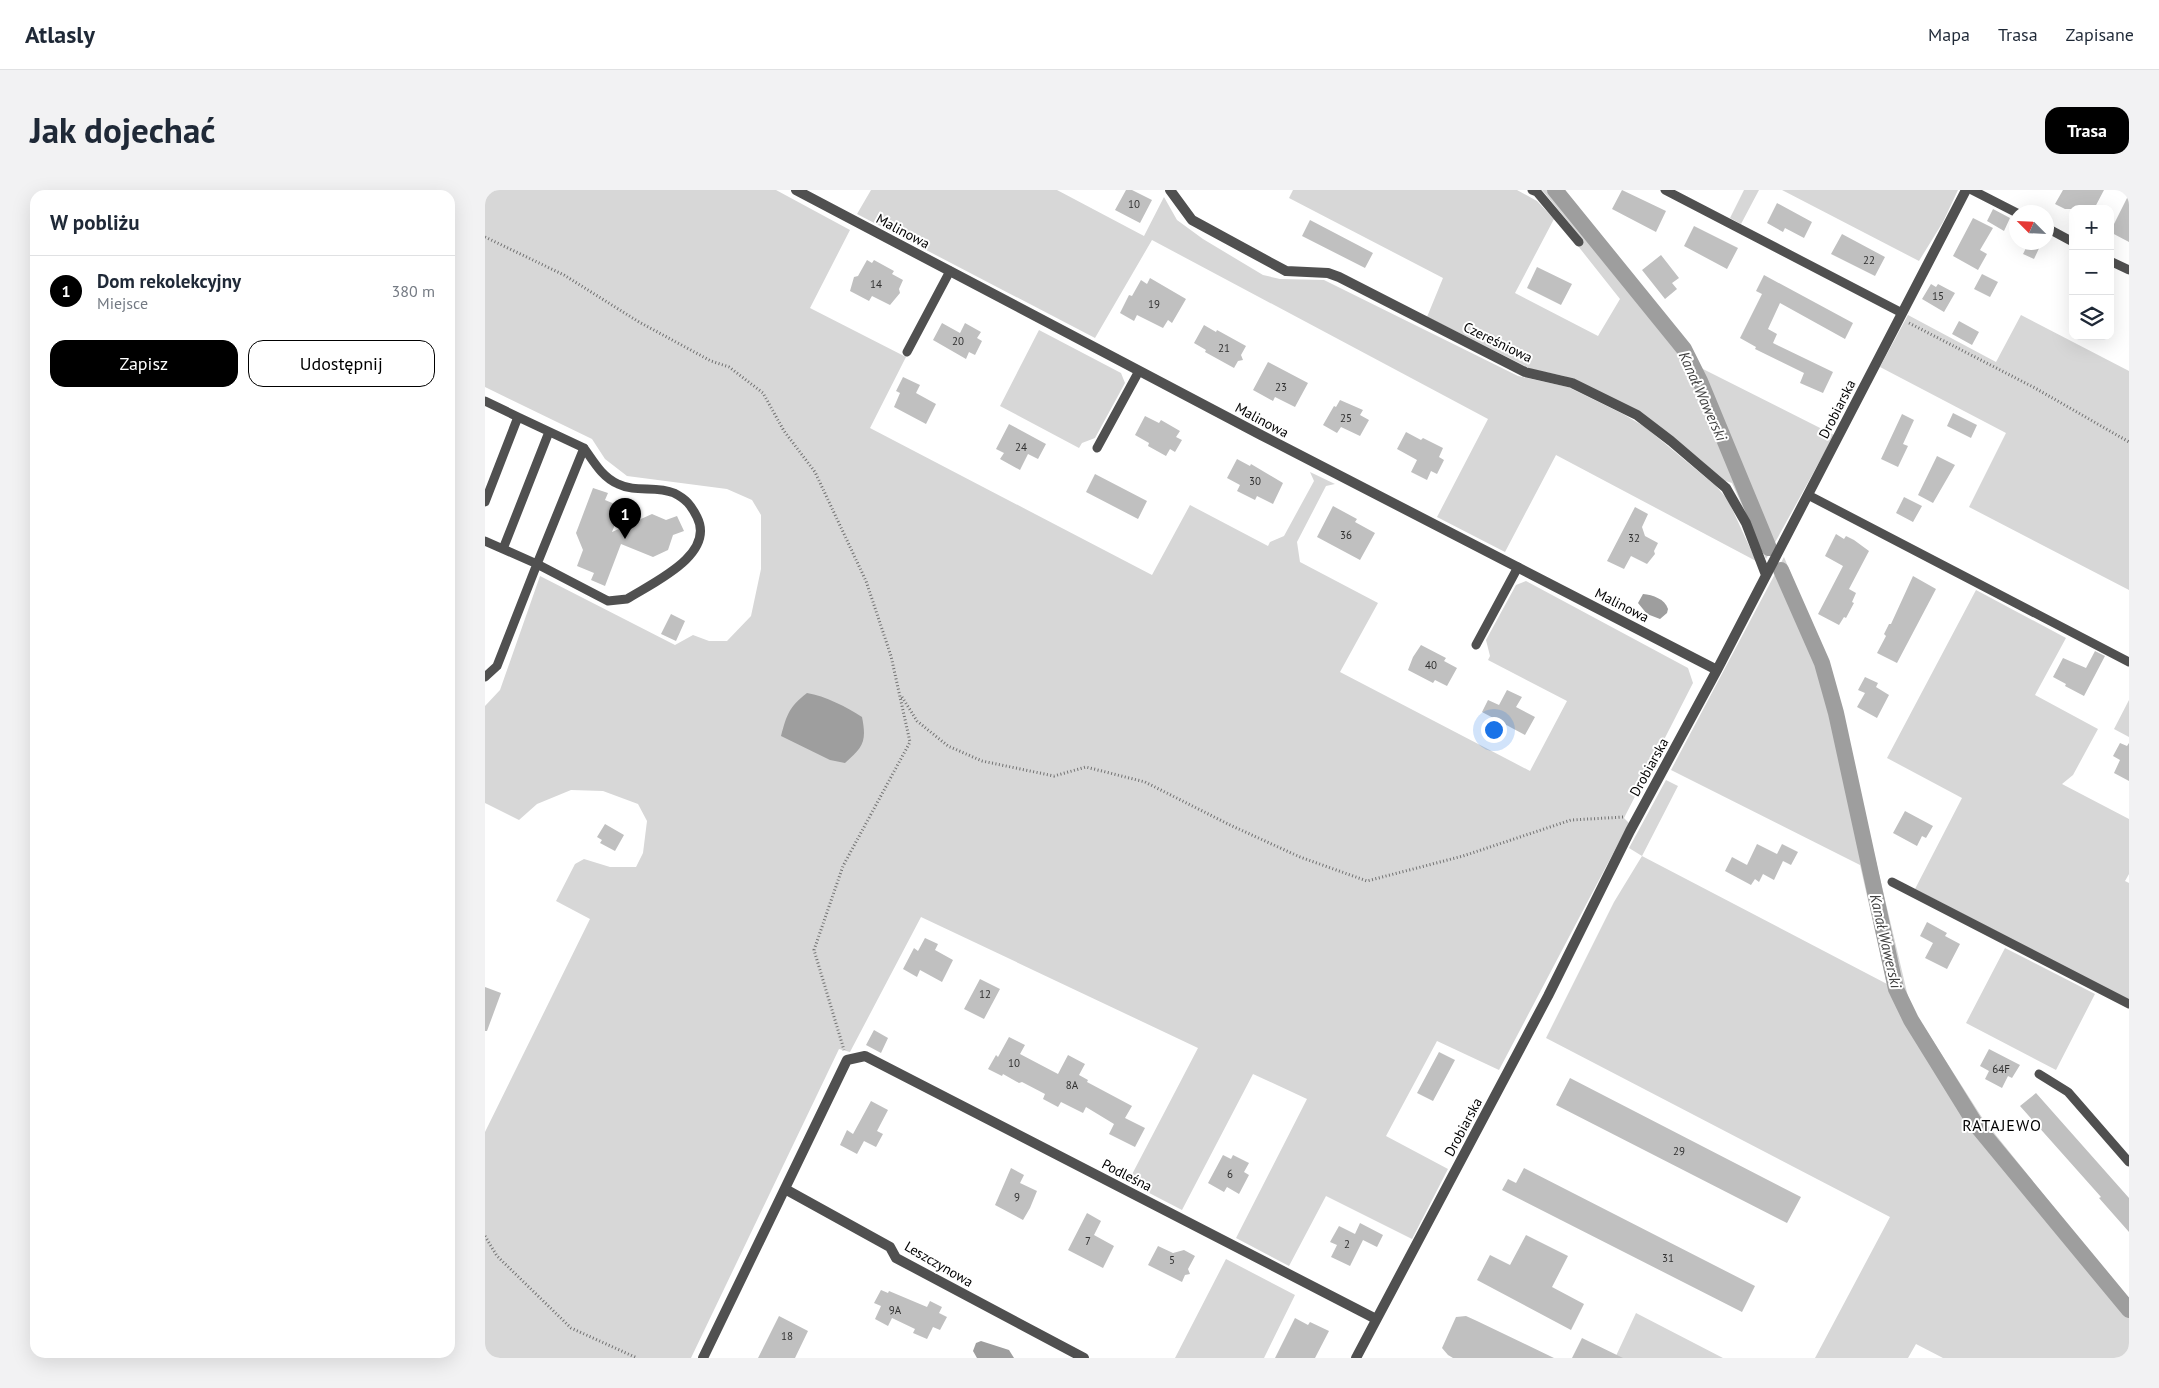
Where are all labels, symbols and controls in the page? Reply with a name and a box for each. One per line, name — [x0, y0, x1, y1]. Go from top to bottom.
text: Atlasly — [25, 19, 95, 50]
text: Mapa — [1928, 23, 1970, 46]
text: Trasa — [1998, 23, 2038, 46]
text: Zapisane — [2066, 23, 2134, 46]
text: Jak dojechać — [30, 107, 215, 153]
button: Trasa — [2045, 107, 2129, 154]
house number: 10 — [1128, 197, 1140, 211]
north arrow — [2009, 205, 2054, 250]
map controls — [2069, 205, 2114, 340]
button: + — [2069, 205, 2114, 250]
text: W pobliżu — [50, 209, 139, 236]
street label: Malinowa — [873, 209, 933, 253]
button: − — [2069, 250, 2114, 295]
house number: 22 — [1863, 253, 1875, 267]
text: Dom rekolekcyjny — [97, 269, 241, 293]
house number: 14 — [870, 277, 882, 291]
text: 1 — [61, 281, 71, 301]
text: 380 m — [392, 281, 435, 301]
house number: 15 — [1932, 289, 1944, 303]
text: Miejsce — [97, 293, 148, 313]
button: layers — [2069, 295, 2114, 340]
house number: 19 — [1148, 297, 1160, 311]
street label: Czereśniowa — [1461, 318, 1536, 366]
house number: 20 — [952, 334, 964, 348]
button: Zapisz — [50, 340, 238, 387]
button: Udostępnij — [248, 340, 435, 387]
house number: 21 — [1218, 341, 1230, 355]
water label: Kanał Wawerski — [1675, 348, 1732, 445]
street label: Drobiarska — [1814, 376, 1860, 442]
house number: 23 — [1275, 380, 1287, 394]
street label: Malinowa — [1232, 398, 1292, 442]
house number: 25 — [1340, 411, 1352, 425]
house number: 24 — [1015, 440, 1027, 454]
house number: 30 — [1249, 474, 1261, 488]
pin: 1 — [609, 498, 641, 539]
house number: 36 — [1340, 528, 1352, 542]
house number: 32 — [1628, 531, 1640, 545]
street label: Malinowa — [1592, 584, 1652, 626]
house number: 40 — [1425, 658, 1437, 672]
your location — [1481, 717, 1507, 743]
street label: Drobiarska — [1626, 735, 1672, 799]
water label: Kanał Wawerski — [1866, 892, 1906, 991]
house number: 12 — [979, 987, 991, 1001]
house number: 10 — [1008, 1056, 1020, 1070]
house number: 64F — [1992, 1062, 2010, 1076]
house number: 8A — [1066, 1078, 1079, 1092]
street label: Drobiarska — [1440, 1094, 1486, 1159]
district label: RATAJEWO — [1962, 1115, 2042, 1135]
house number: 29 — [1673, 1144, 1685, 1158]
street label: Podleśna — [1099, 1155, 1155, 1195]
house number: 6 — [1227, 1167, 1233, 1181]
house number: 9 — [1014, 1190, 1020, 1204]
house number: 7 — [1085, 1234, 1091, 1248]
street label: Leszczynowa — [901, 1237, 977, 1291]
house number: 2 — [1344, 1237, 1350, 1251]
house number: 31 — [1662, 1251, 1674, 1265]
house number: 5 — [1169, 1253, 1175, 1267]
house number: 9A — [889, 1303, 902, 1317]
house number: 18 — [781, 1329, 793, 1343]

